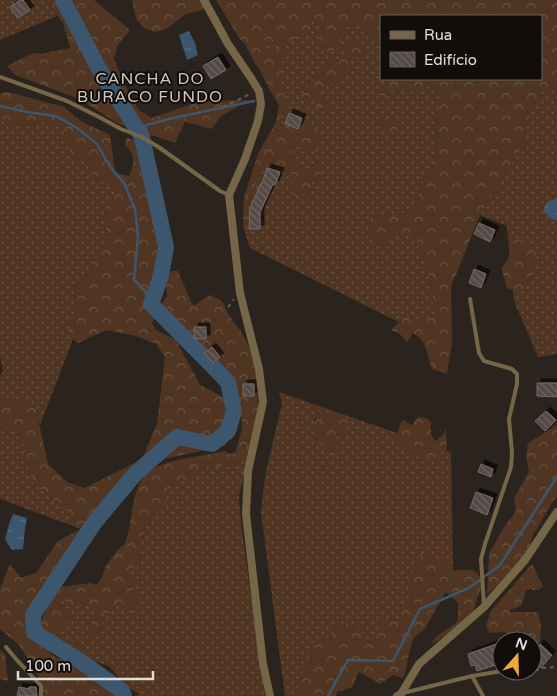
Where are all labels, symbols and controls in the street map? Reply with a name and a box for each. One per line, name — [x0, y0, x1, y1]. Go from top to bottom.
legend — [380, 15, 542, 80]
text: Rua — [424, 26, 452, 44]
text: Edifício — [424, 51, 477, 69]
district label: CANCHA DO BURACO FUNDO — [77, 69, 223, 107]
north arrow — [492, 631, 542, 681]
text: N — [513, 634, 529, 654]
scale bar — [18, 648, 152, 680]
text: 100 m — [25, 657, 71, 675]

